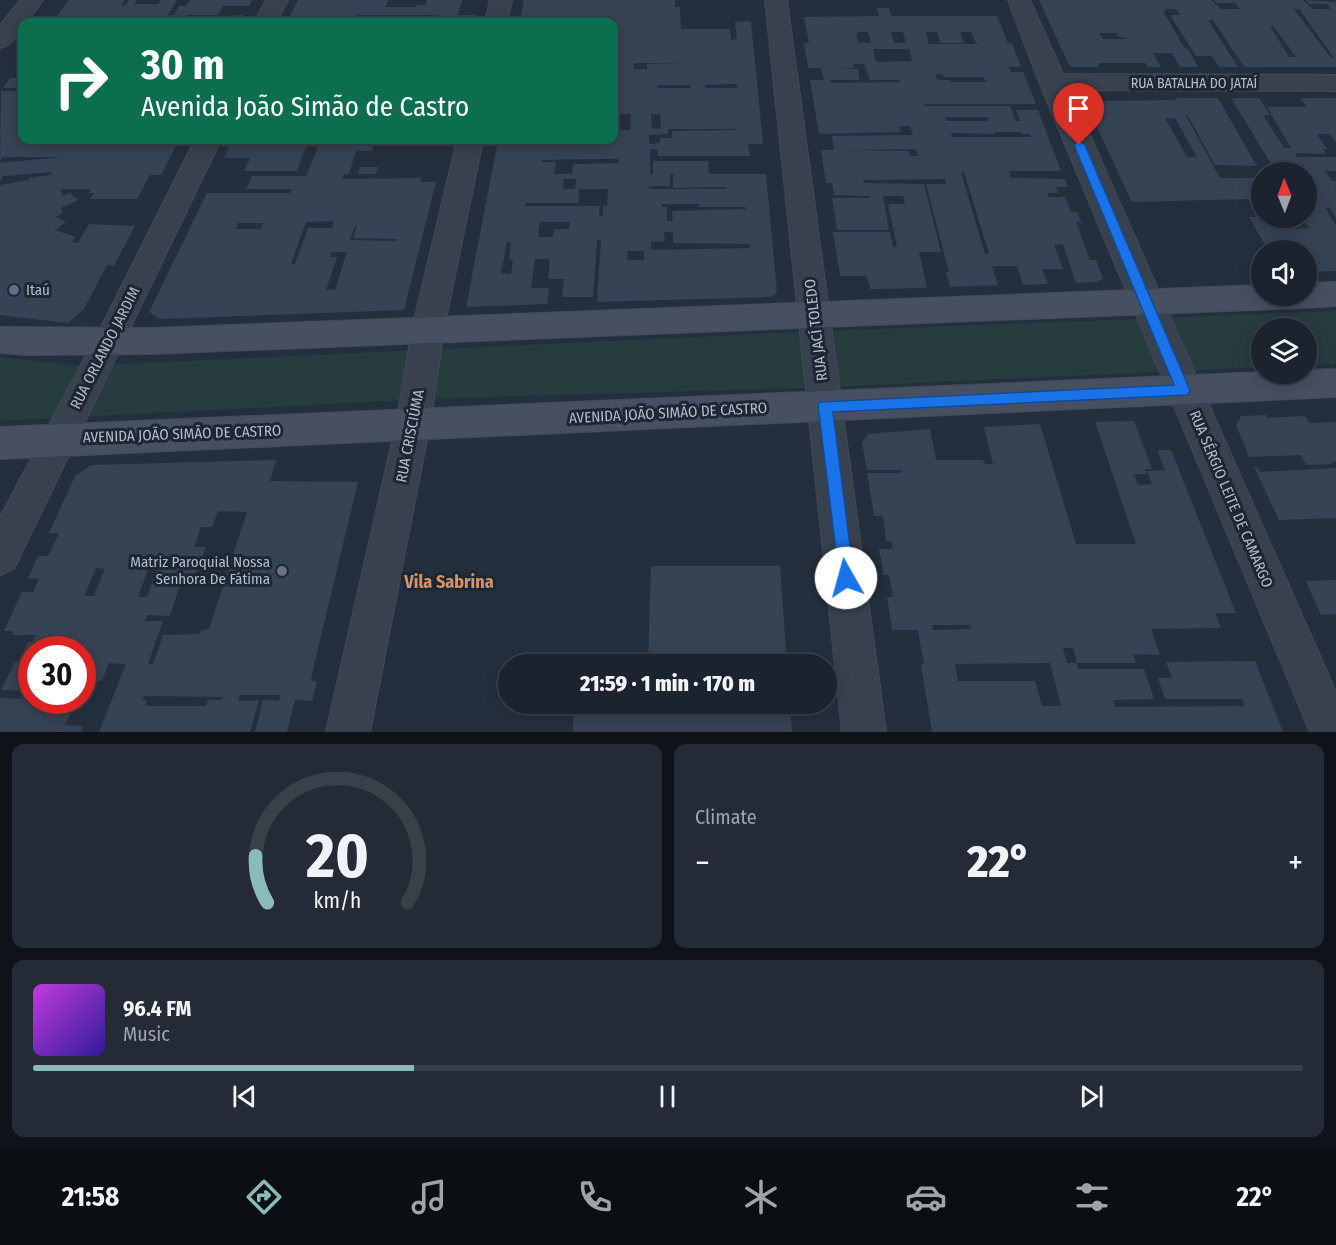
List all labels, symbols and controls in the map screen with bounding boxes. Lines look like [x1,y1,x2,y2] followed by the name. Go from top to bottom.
[141,40,225,90] text: 30 m
[42,42,120,120] icon: right
[1131,74,1258,92] street label: RUA BATALHA DO JATAÍ
[1053,83,1104,145] pin
[141,91,469,123] text: Avenida João Simão de Castro
[1062,92,1095,125] icon: arrive
[1251,162,1317,228] north arrow
[1251,162,1317,384] map controls
[1251,240,1317,306] button: sound
[801,278,831,382] street label: RUA JACÍ TOLEDO
[26,281,50,299] place label: Itaú
[7,283,21,297] marker: Itaú
[66,284,144,412] street label: RUA ORLANDO JARDIM
[1251,318,1317,384] button: layers
[392,388,428,484] street label: RUA CRISCIÚMA
[568,399,768,427] street label: AVENIDA JOÃO SIMÃO DE CASTRO
[1185,408,1277,590] street label: RUA SÉRGIO LEITE DE CAMARGO
[83,422,281,446] street label: AVENIDA JOÃO SIMÃO DE CASTRO
[814,546,878,610] position arrow
[130,553,270,588] place label: Matriz Paroquial Nossa Senhora De Fátima
[275,564,289,578] marker: Matriz Paroquial Nossa Senhora De Fátima
[403,571,494,593] district label: Vila Sabrina
[18,636,96,714] speed limit sign: 30
[580,670,755,697] text: 21:59 · 1 min · 170 m
[695,805,757,829] text: Climate
[305,819,368,894] text: 20
[967,835,1031,889] text: 22°
[695,843,710,883] text: −
[1288,843,1303,883] text: +
[313,888,361,914] text: km/h
[123,995,191,1022] text: 96.4 FM
[123,1022,170,1046] text: Music
[228,1080,261,1113] icon: previous
[651,1080,684,1113] icon: pause
[1075,1080,1108,1113] icon: next
[243,1176,285,1218] icon: directions
[408,1176,450,1218] icon: music
[574,1176,616,1218] icon: phone
[740,1176,782,1218] icon: climate
[905,1176,947,1218] icon: car
[1071,1176,1113,1218] icon: filters
[62,1181,119,1213] text: 21:58
[1236,1181,1274,1213] text: 22°

